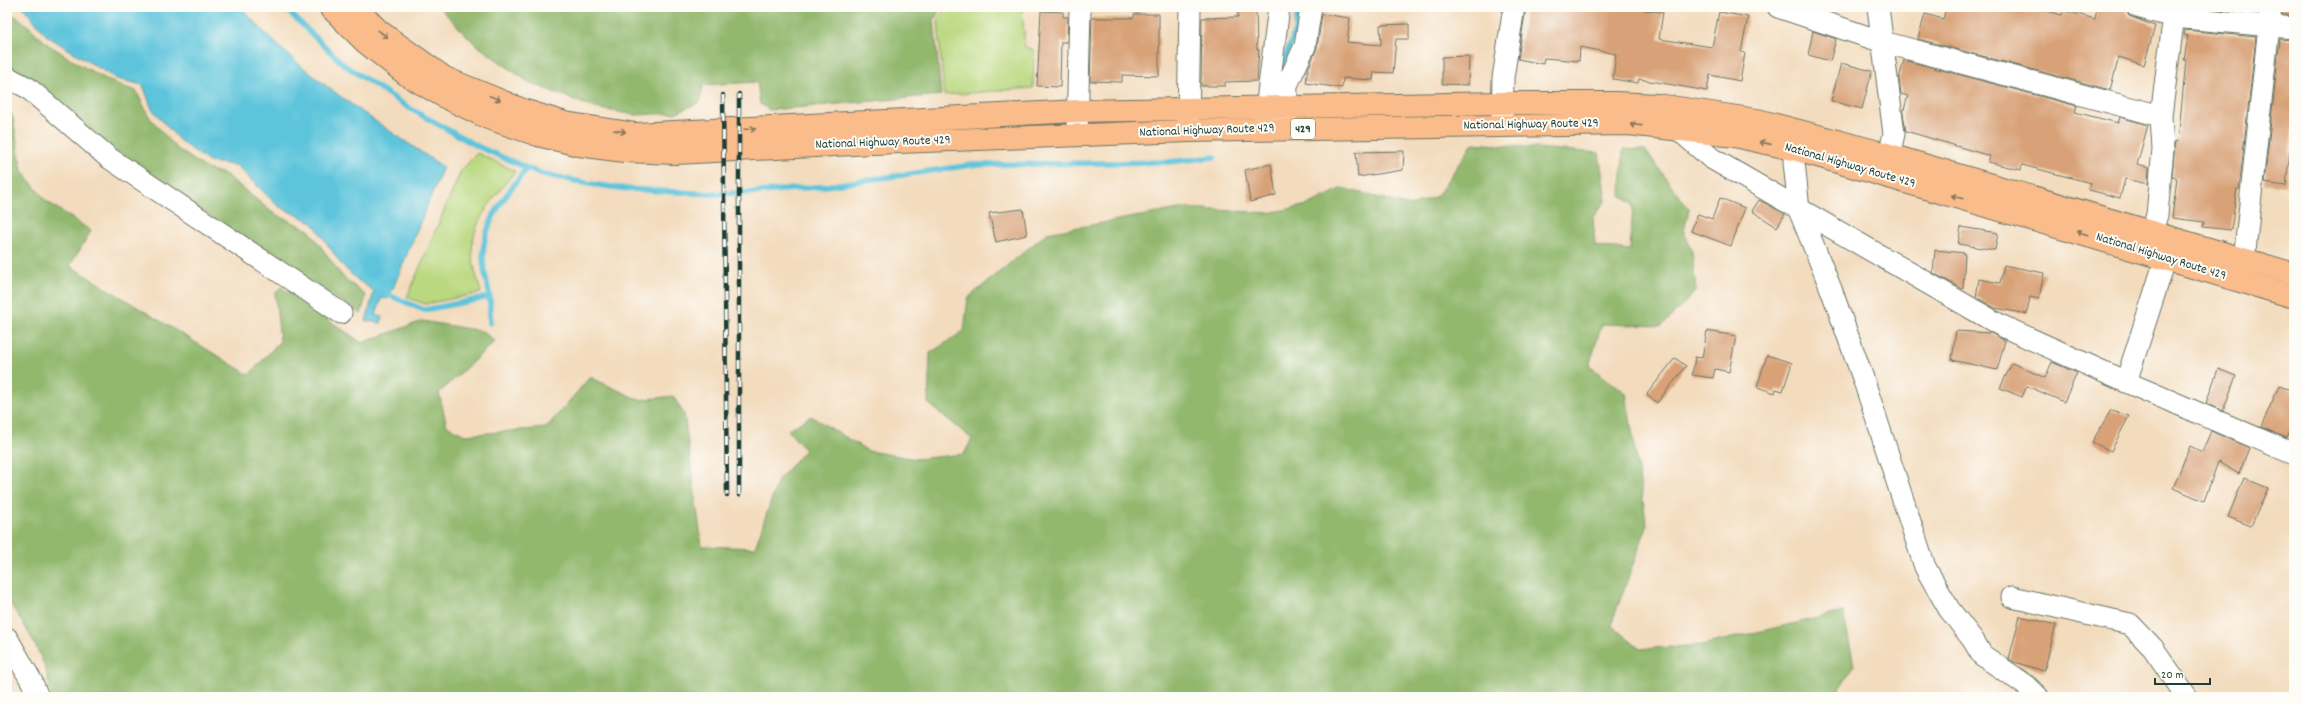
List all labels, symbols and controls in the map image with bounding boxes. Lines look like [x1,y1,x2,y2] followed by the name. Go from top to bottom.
[378,29,389,38] one-way arrow
[488,95,500,103] one-way arrow
[1463,114,1599,136] street label: National Highway Route 429
[1139,119,1275,143] street label: National Highway Route 429
[1291,119,1315,139] road number: 429
[1630,121,1643,128] one-way arrow
[743,125,756,132] one-way arrow
[613,127,626,135] one-way arrow
[815,131,951,155] street label: National Highway Route 429
[1759,138,1772,146] one-way arrow
[1782,138,1918,194] street label: National Highway Route 429
[1951,193,1964,200] one-way arrow
[2094,228,2228,286] street label: National Highway Route 429
[2076,229,2089,237] one-way arrow
[2155,660,2210,686] scale bar
[2161,667,2184,684] text: 20 m

